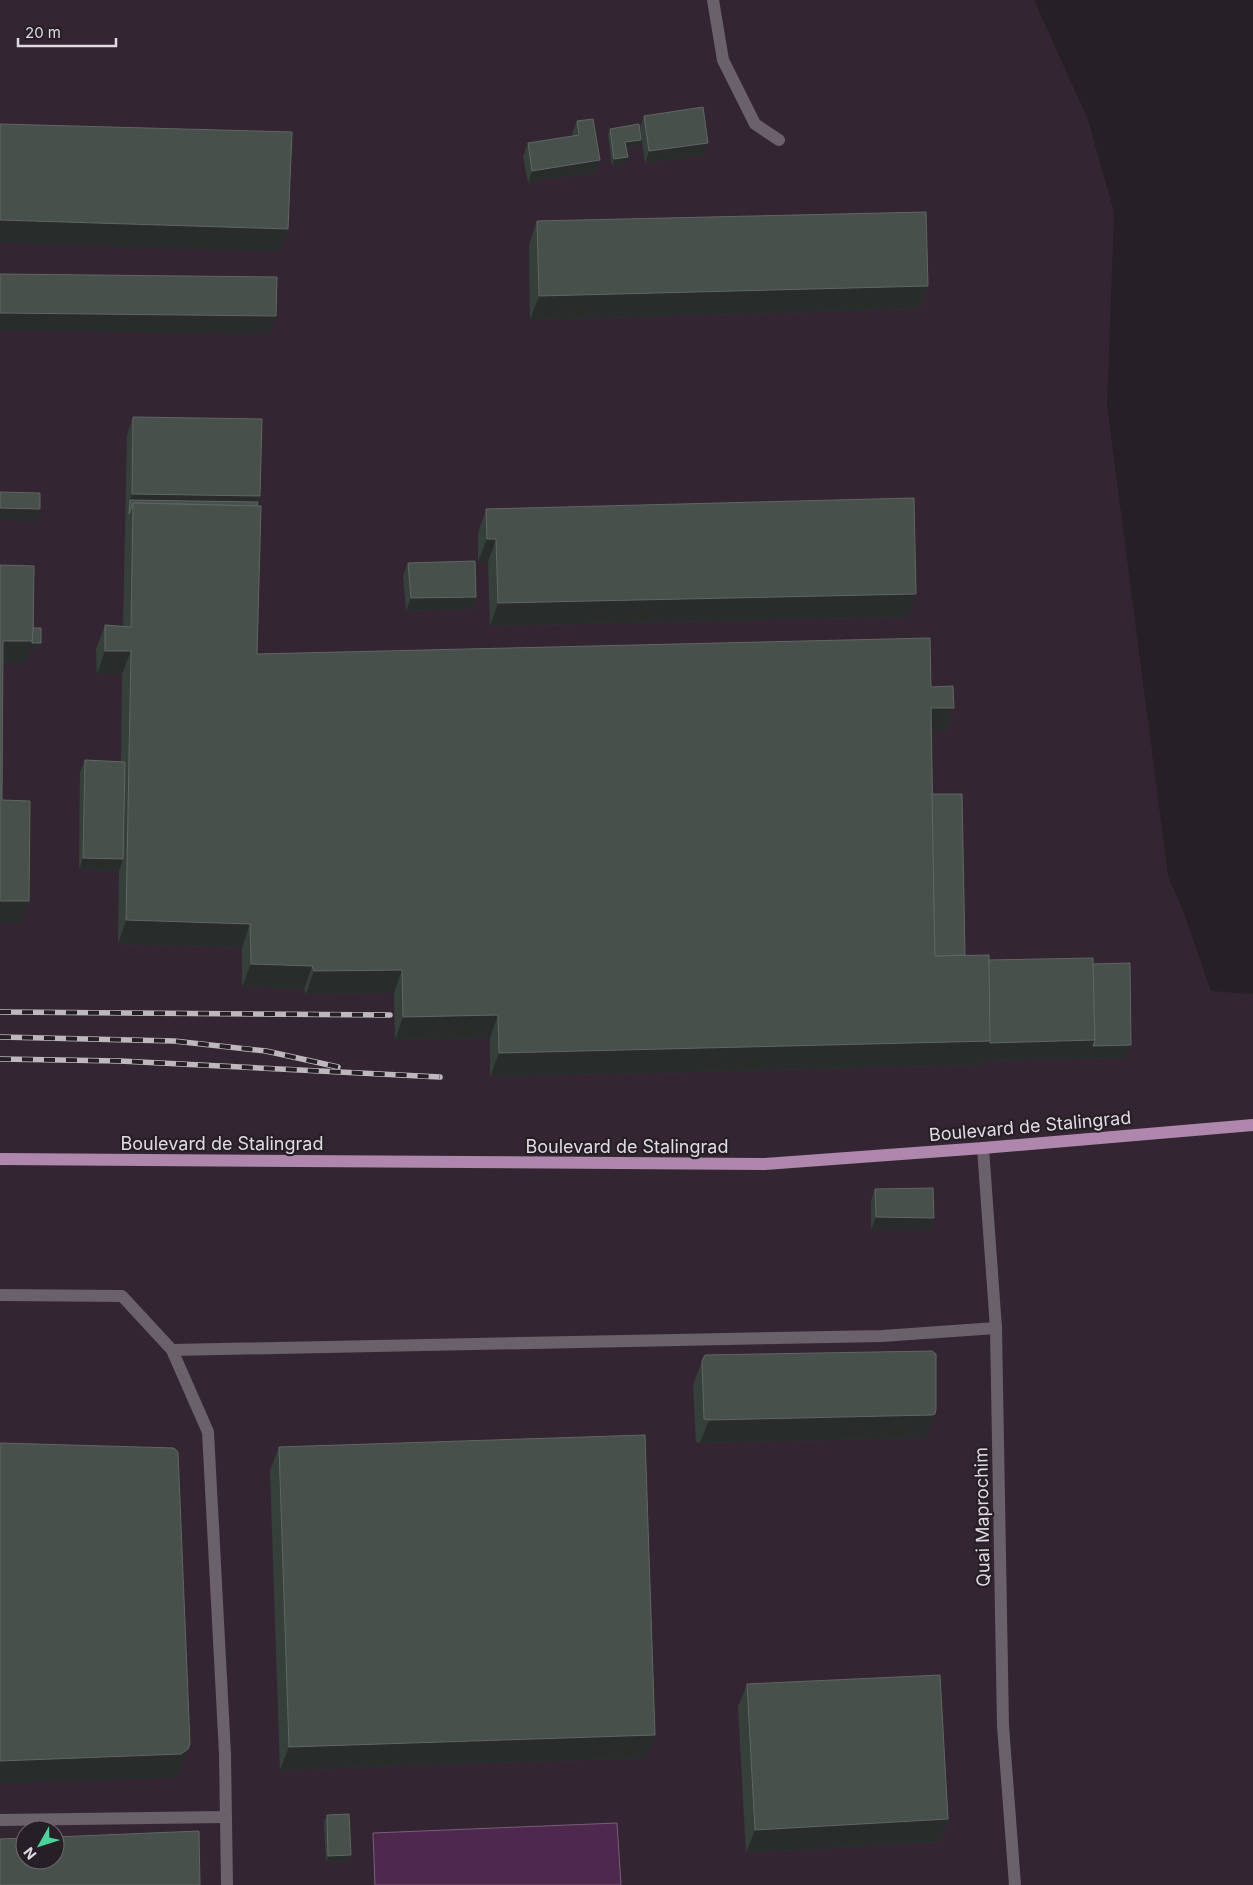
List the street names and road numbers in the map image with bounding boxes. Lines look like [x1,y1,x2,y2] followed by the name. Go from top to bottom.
[928,1107,1132,1145] street label: Boulevard de Stalingrad
[121,1133,323,1154] street label: Boulevard de Stalingrad
[526,1136,728,1157] street label: Boulevard de Stalingrad
[970,1447,994,1587] street label: Quai Maprochim

